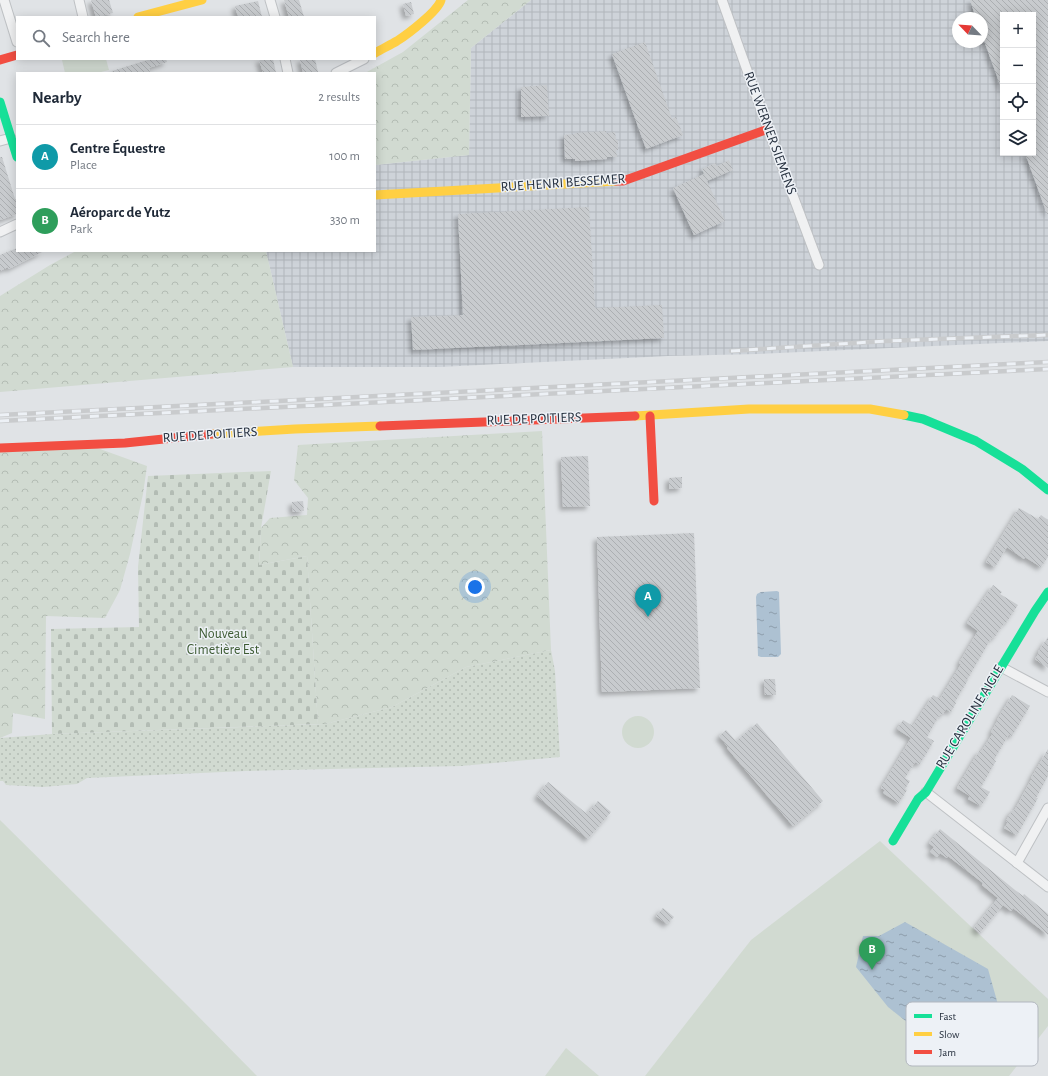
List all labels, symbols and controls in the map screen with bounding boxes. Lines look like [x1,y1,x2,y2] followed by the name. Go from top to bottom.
[952,12,988,48] north arrow
[1000,12,1036,156] map controls
[1000,12,1036,48] button: +
[16,16,376,60] search box
[30,27,52,49] icon: search
[62,30,130,45] text: Search here
[1000,48,1036,84] button: −
[741,70,799,196] street label: RUE WERNER SIEMENS
[1000,84,1036,120] button: locate
[32,89,82,106] text: Nearby
[318,91,360,104] text: 2 results
[1000,120,1036,156] button: layers
[70,141,165,156] text: Centre Équestre
[41,150,49,163] text: A
[329,150,360,163] text: 100 m
[70,159,97,172] text: Place
[500,172,626,194] street label: RUE HENRI BESSEMER
[70,205,170,220] text: Aéroparc de Yutz
[41,214,49,227] text: B
[330,214,360,227] text: 330 m
[70,223,92,236] text: Park
[486,410,582,428] street label: RUE DE POITIERS
[162,425,258,445] street label: RUE DE POITIERS
[465,577,485,597] your location
[635,584,661,617] pin: A
[187,627,260,657] park label: Nouveau Cimetière Est
[934,663,1007,771] street label: RUE CAROLINE AIGLE
[859,937,885,970] pin: B
[906,1002,1038,1066] legend
[939,1011,957,1022] text: Fast
[939,1029,960,1040] text: Slow
[939,1047,956,1058] text: Jam

